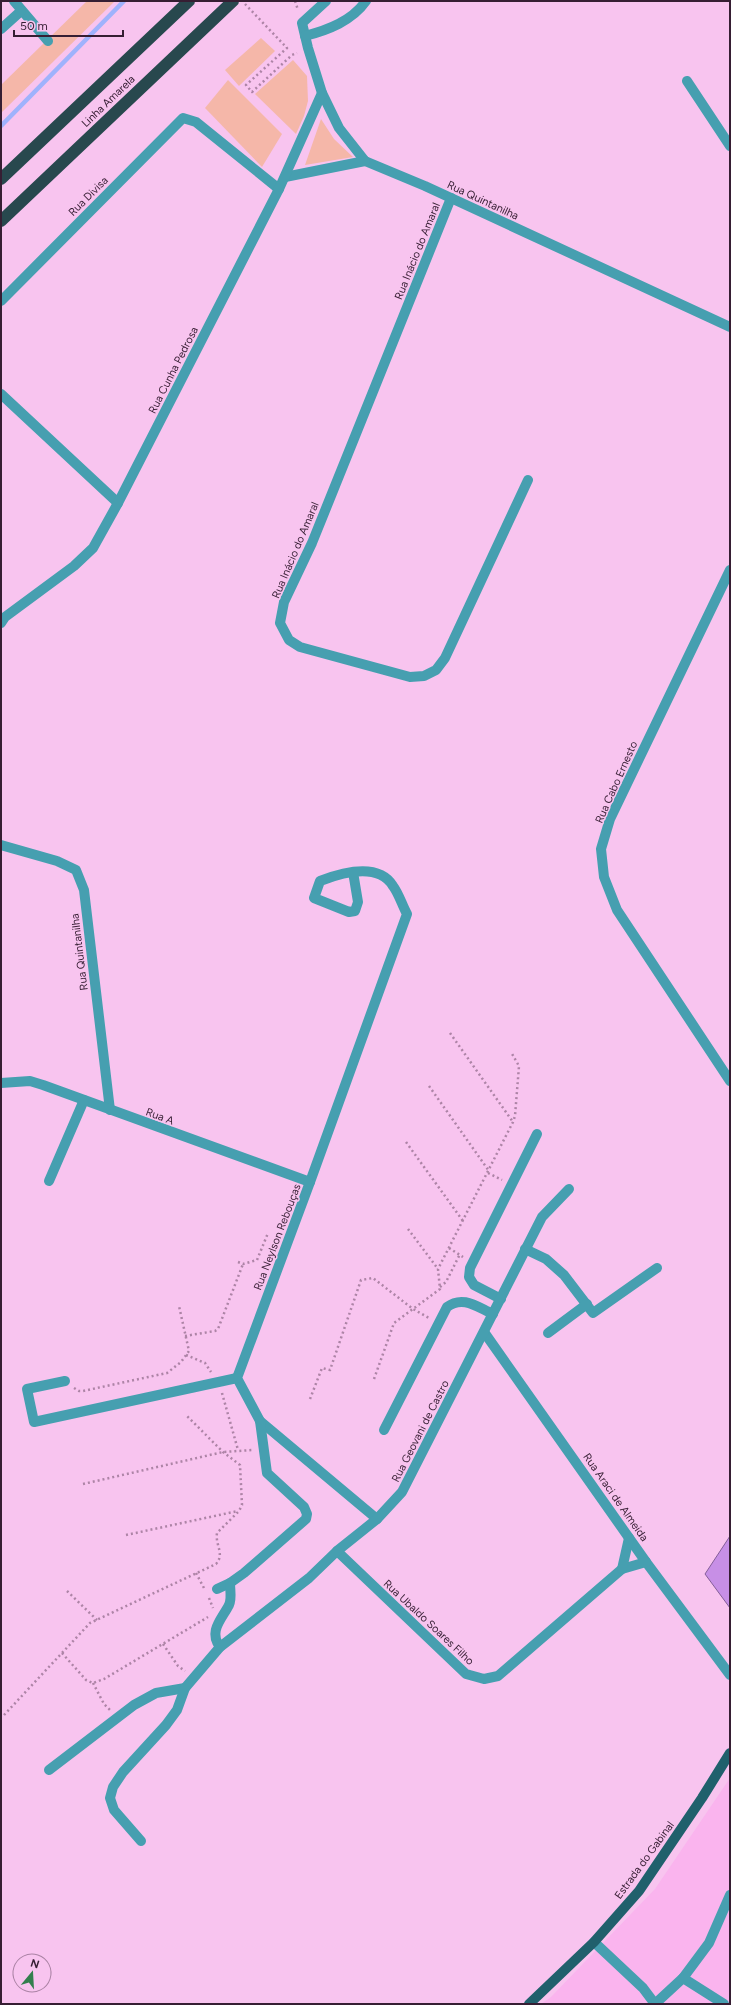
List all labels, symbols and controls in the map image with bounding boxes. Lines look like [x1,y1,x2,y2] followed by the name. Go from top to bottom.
[14,12,123,38] scale bar
[20,19,48,33] text: 50 m
[79,73,138,130] street label: Linha Amarela
[66,174,111,219] street label: Rua Divisa
[445,178,521,223] street label: Rua Quintanilha
[392,201,443,302] street label: Rua Inácio do Amaral
[146,325,201,416] street label: Rua Cunha Pedrosa
[269,500,322,600] street label: Rua Inácio do Amaral
[593,739,640,825] street label: Rua Cabo Ernesto
[68,913,91,991] street label: Rua Quintanilha
[144,1105,176,1128] street label: Rua A
[251,1182,304,1292] street label: Rua Neylson Rebouças
[389,1378,452,1484] street label: Rua Geovani de Castro
[580,1451,651,1544] street label: Rua Araci de Almeida
[381,1577,477,1668] street label: Rua Ubaldo Soares Filho
[612,1819,677,1902] street label: Estrada do Gabinal
[12,1953,52,1993] north arrow
[29,1956,41,1971] text: N

